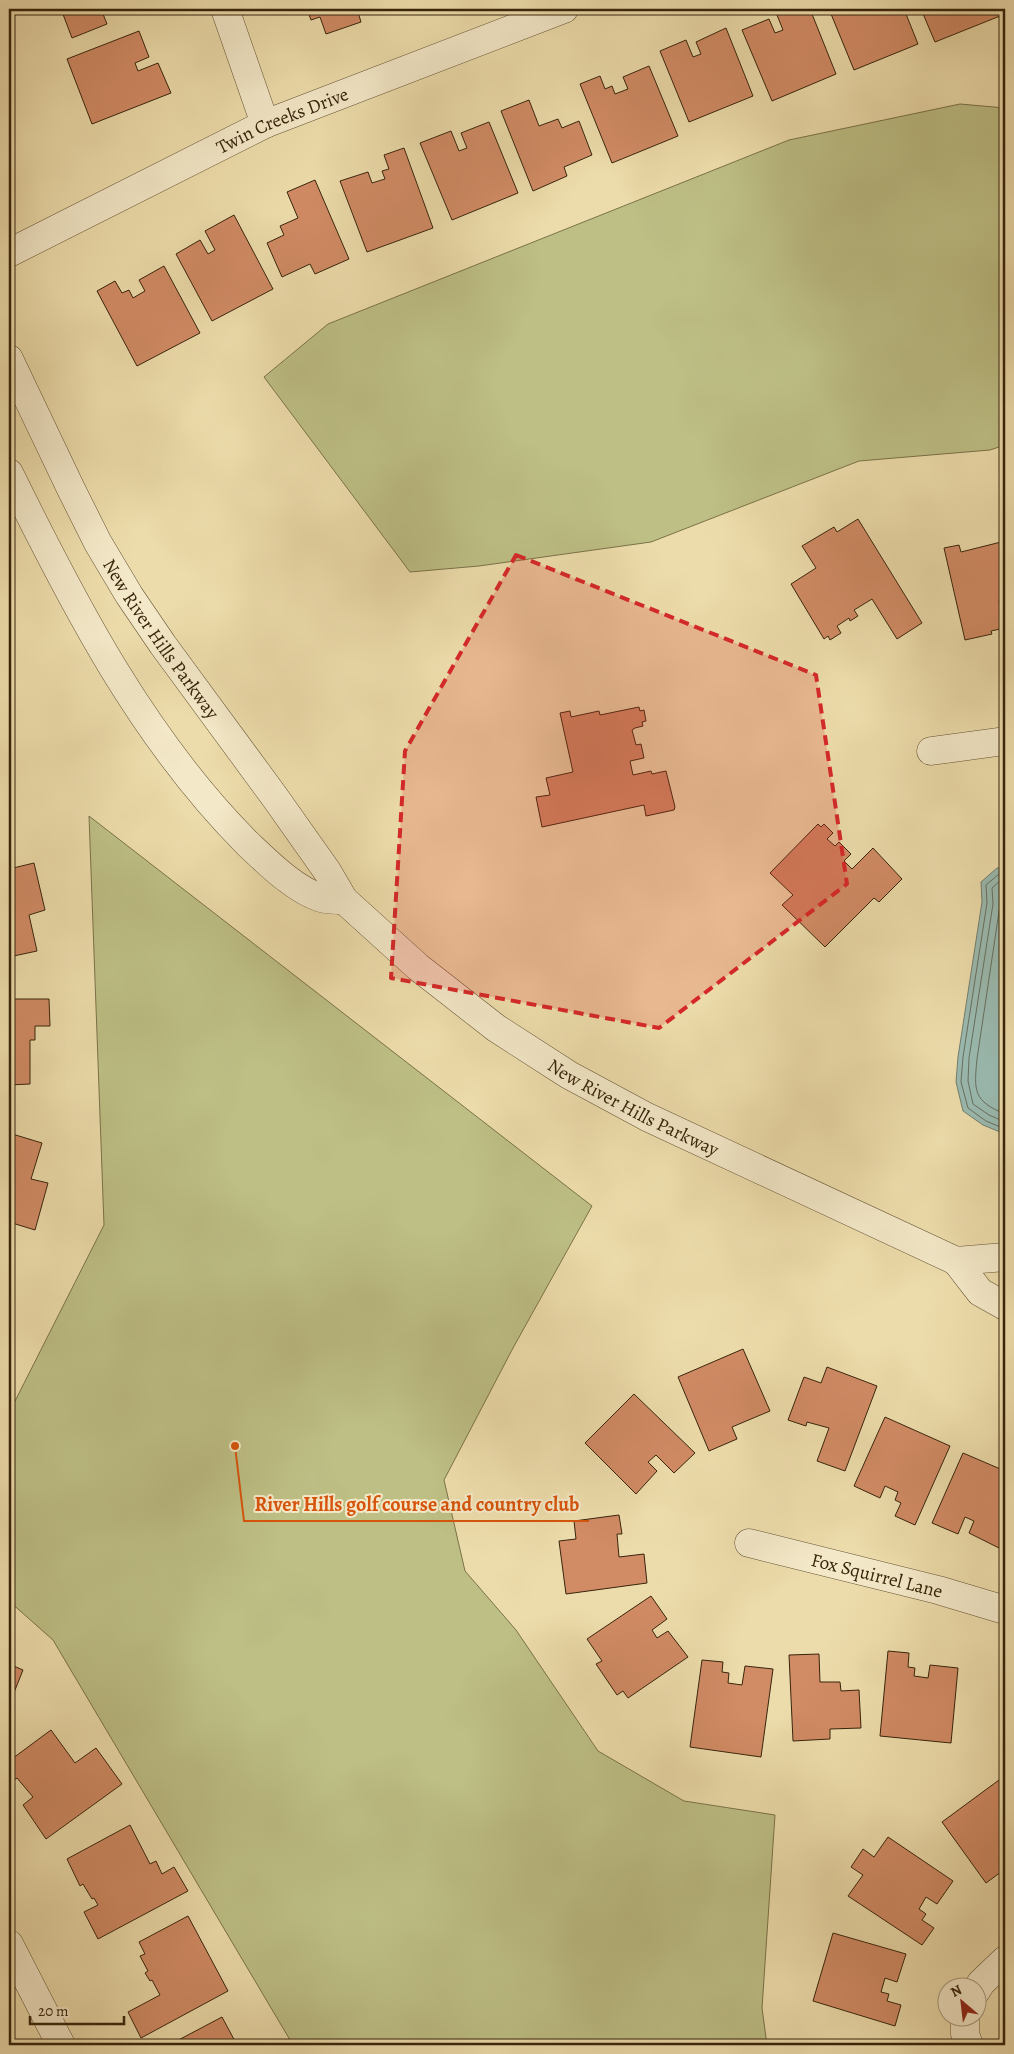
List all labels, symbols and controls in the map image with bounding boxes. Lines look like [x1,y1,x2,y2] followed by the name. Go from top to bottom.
[212,81,352,161] street label: Twin Creeks Drive
[96,554,225,725] street label: New River Hills Parkway
[542,1053,723,1163] street label: New River Hills Parkway
[244,1486,589,1521] callout: River Hills golf course and country club
[255,1491,579,1518] text: River Hills golf course and country club
[808,1547,946,1605] street label: Fox Squirrel Lane
[936,1976,986,2026] north arrow
[947,1980,965,2002] text: N
[30,1994,124,2026] scale bar
[38,2001,69,2021] text: 20 m

